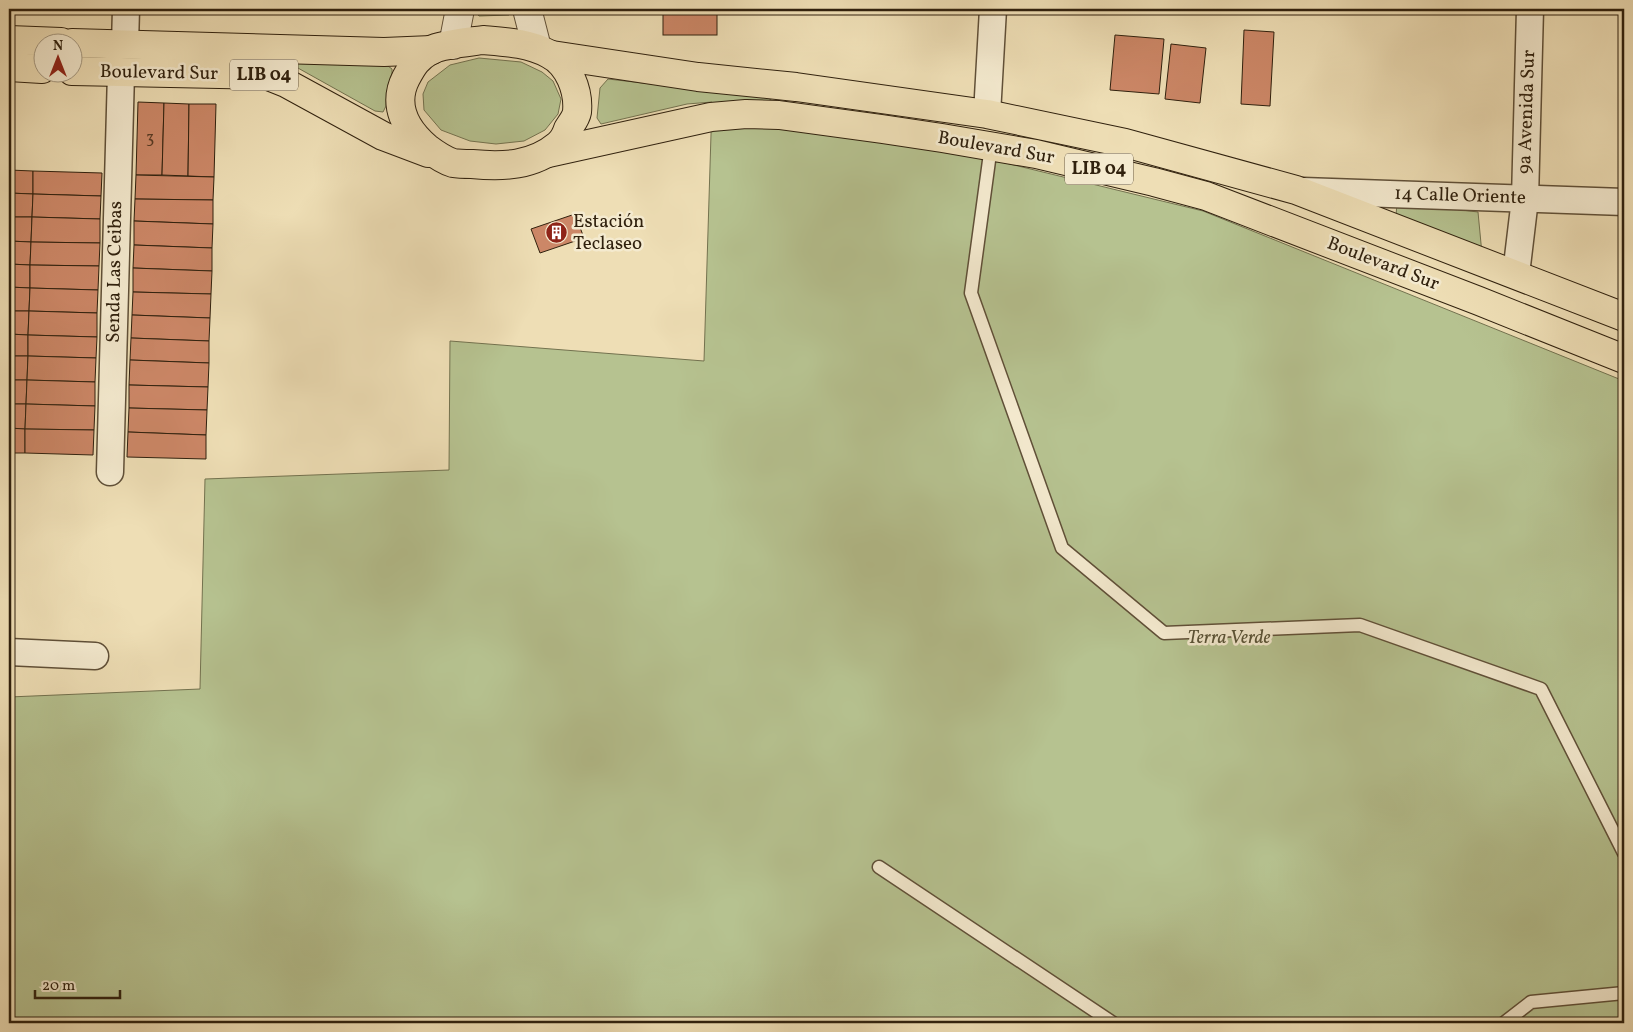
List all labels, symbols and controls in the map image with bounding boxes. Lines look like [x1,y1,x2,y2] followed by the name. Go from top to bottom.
[32,32,82,82] north arrow
[53,37,63,56] text: N
[1512,49,1542,175] street label: 9a Avenida Sur
[100,59,218,87] street label: Boulevard Sur
[230,60,298,90] road number: LIB 04
[935,125,1057,171] street label: Boulevard Sur
[146,128,154,150] house number: 3
[1065,153,1133,184] road number: LIB 04
[1394,181,1526,211] street label: 14 Calle Oriente
[101,201,129,343] street label: Senda Las Ceibas
[573,209,644,257] place label: Estación Teclaseo
[545,221,569,245] building icon: Estación Teclaseo
[1323,231,1443,297] street label: Boulevard Sur
[1187,625,1271,651] park label: Terra Verde
[35,967,120,999] scale bar
[42,976,75,997] text: 20 m

